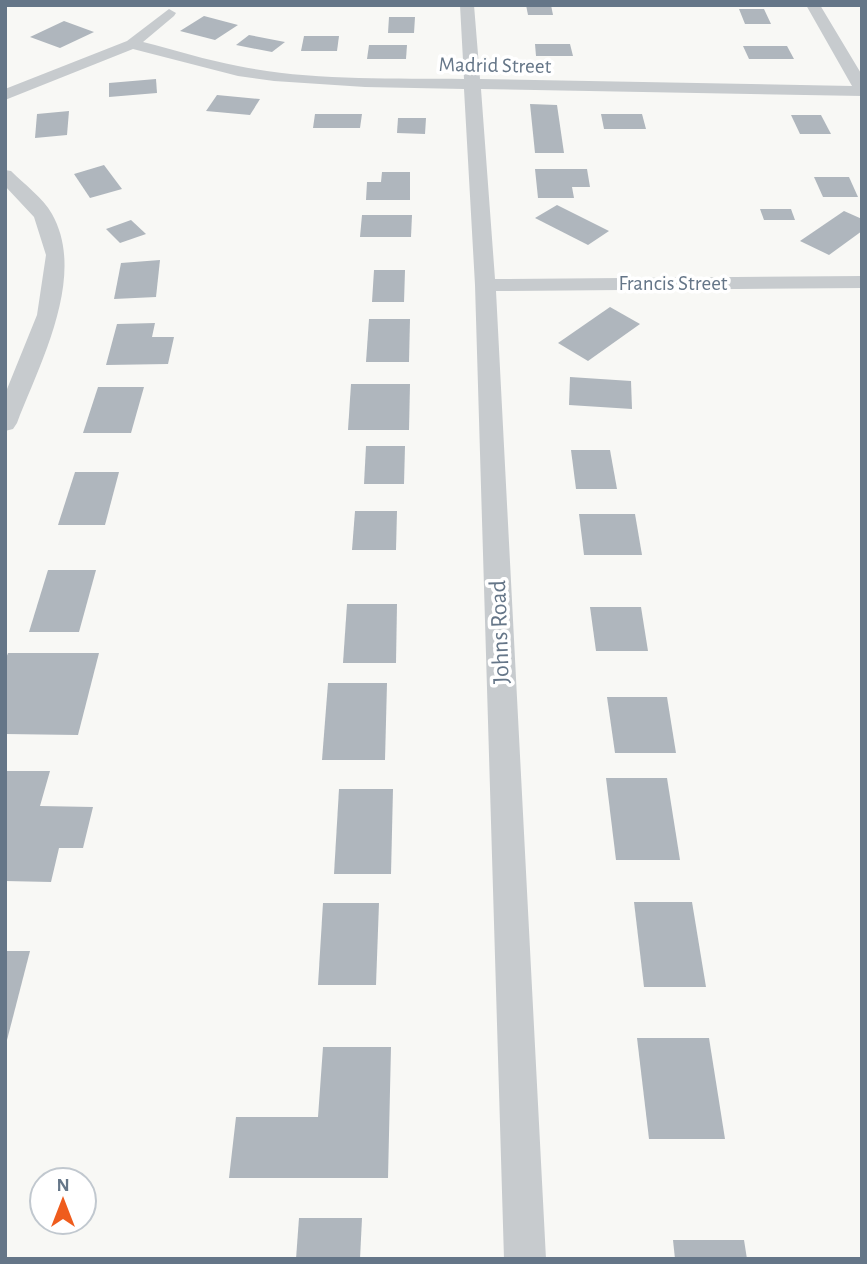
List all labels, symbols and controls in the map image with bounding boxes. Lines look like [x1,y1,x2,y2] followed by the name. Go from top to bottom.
[439,54,552,77] street label: Madrid Street
[618,273,728,294] street label: Francis Street
[486,580,514,684] street label: Johns Road
[28,1166,98,1236] north arrow
[56,1176,70,1195] text: N

